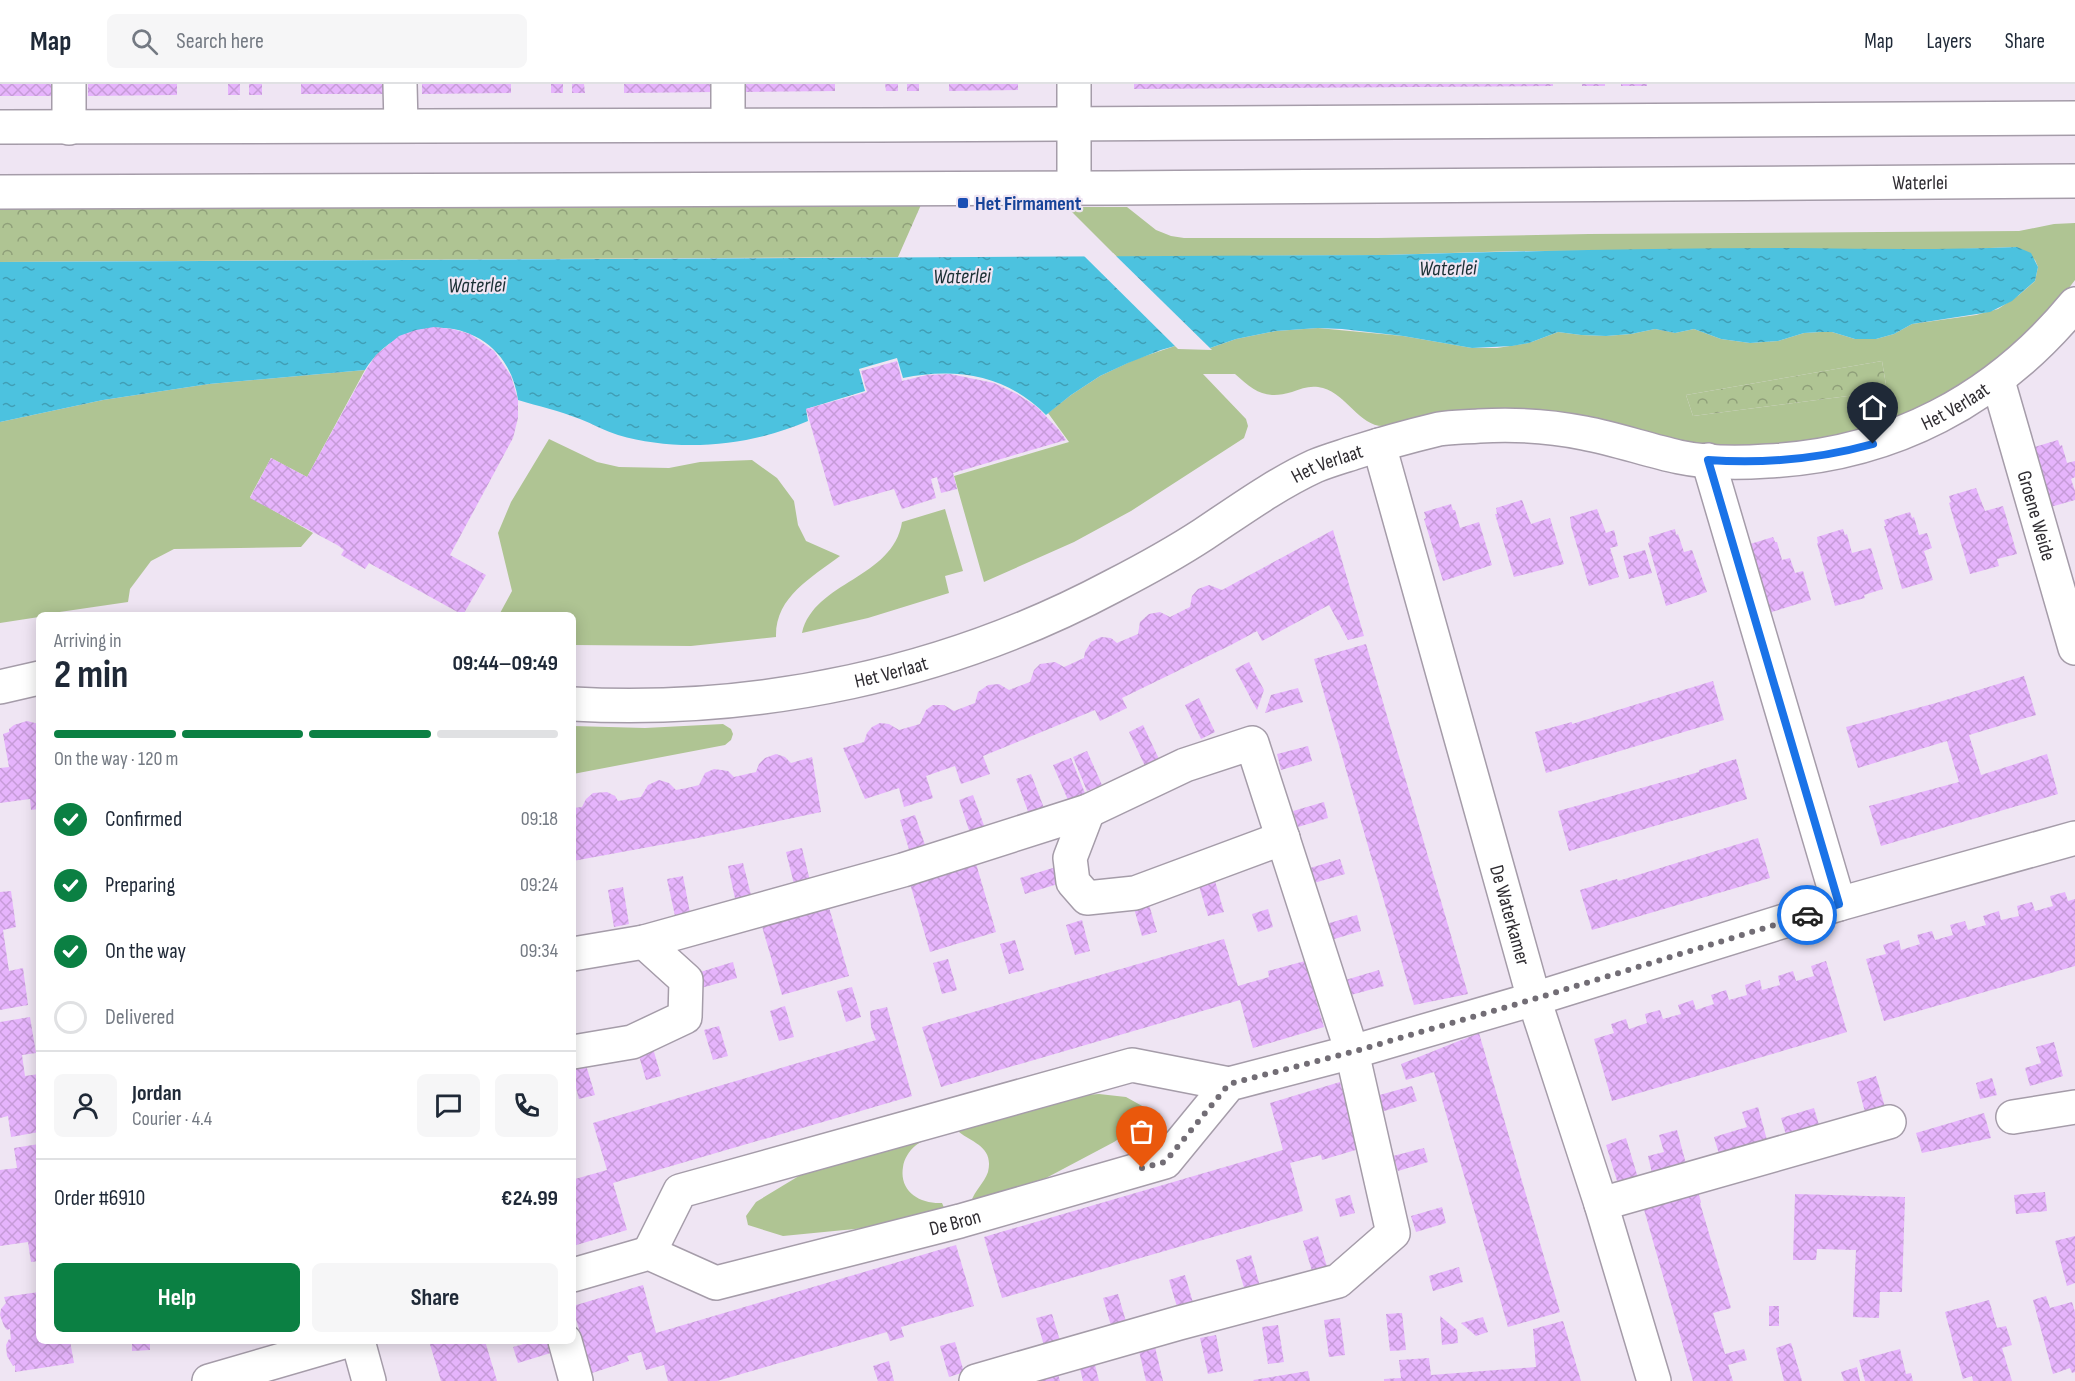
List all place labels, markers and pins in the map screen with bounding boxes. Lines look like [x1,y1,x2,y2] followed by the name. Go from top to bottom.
[975,192,1082,216] place label: Het Firmament
[956,196,970,210] marker: Het Firmament
[1847,382,1898,444] pin
[1116,1106,1167,1168] pin

